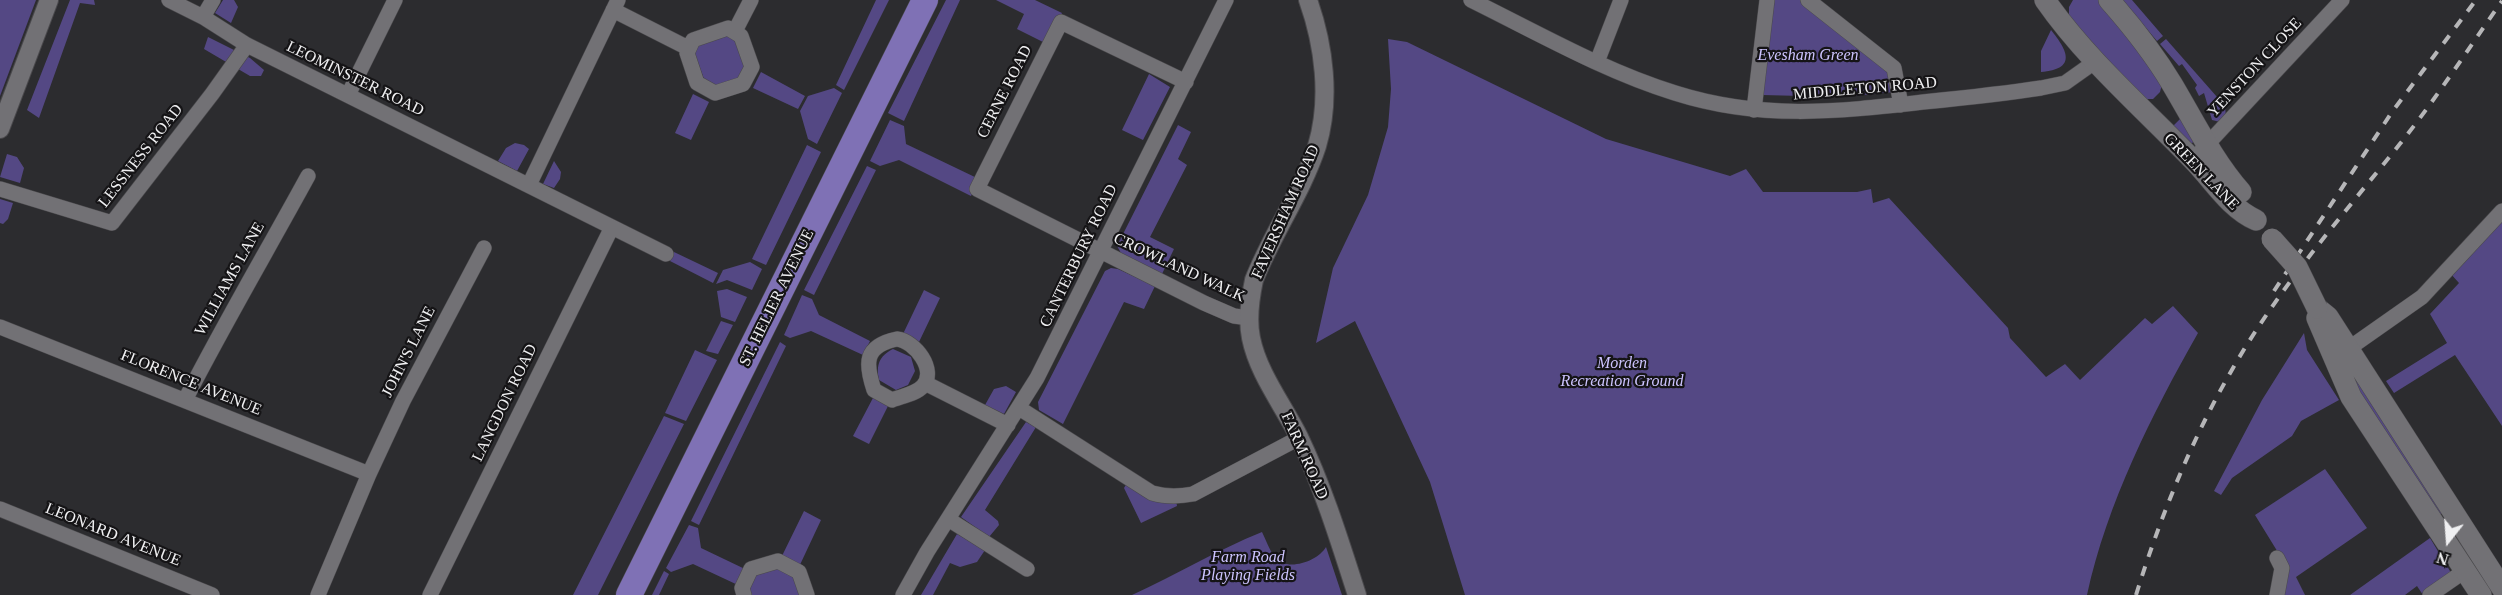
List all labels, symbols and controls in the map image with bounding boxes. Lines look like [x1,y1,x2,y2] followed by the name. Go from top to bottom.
[2204,14,2306,122] street label: YENSTON CLOSE
[283,37,427,121] street label: LEOMINSTER ROAD
[973,42,1037,142] street label: CERNE ROAD
[1757,46,1859,66] park label: Evesham Green
[1792,73,1938,105] street label: MIDDLETON ROAD
[95,101,187,211] street label: LESSNESS ROAD
[2159,129,2243,215] street label: GREEN LANE
[1248,142,1324,282] street label: FAVERSHAM ROAD
[1036,181,1122,331] street label: CANTERBURY ROAD
[191,219,269,339] street label: WILLIAMS LANE
[735,226,819,370] street label: ST. HELIER AVENUE
[1110,229,1248,307] street label: CROWLAND WALK
[378,303,440,401] street label: JOHN'S LANE
[468,341,542,465] street label: LANGDON ROAD
[118,346,264,420] street label: FLORENCE AVENUE
[1561,354,1683,392] park label: Morden Recreation Ground
[1276,409,1332,503] street label: FARM ROAD
[43,499,183,571] street label: LEONARD AVENUE
[2418,511,2478,571] north arrow
[1201,548,1295,586] park label: Farm Road Playing Fields
[2435,549,2451,569] text: N

